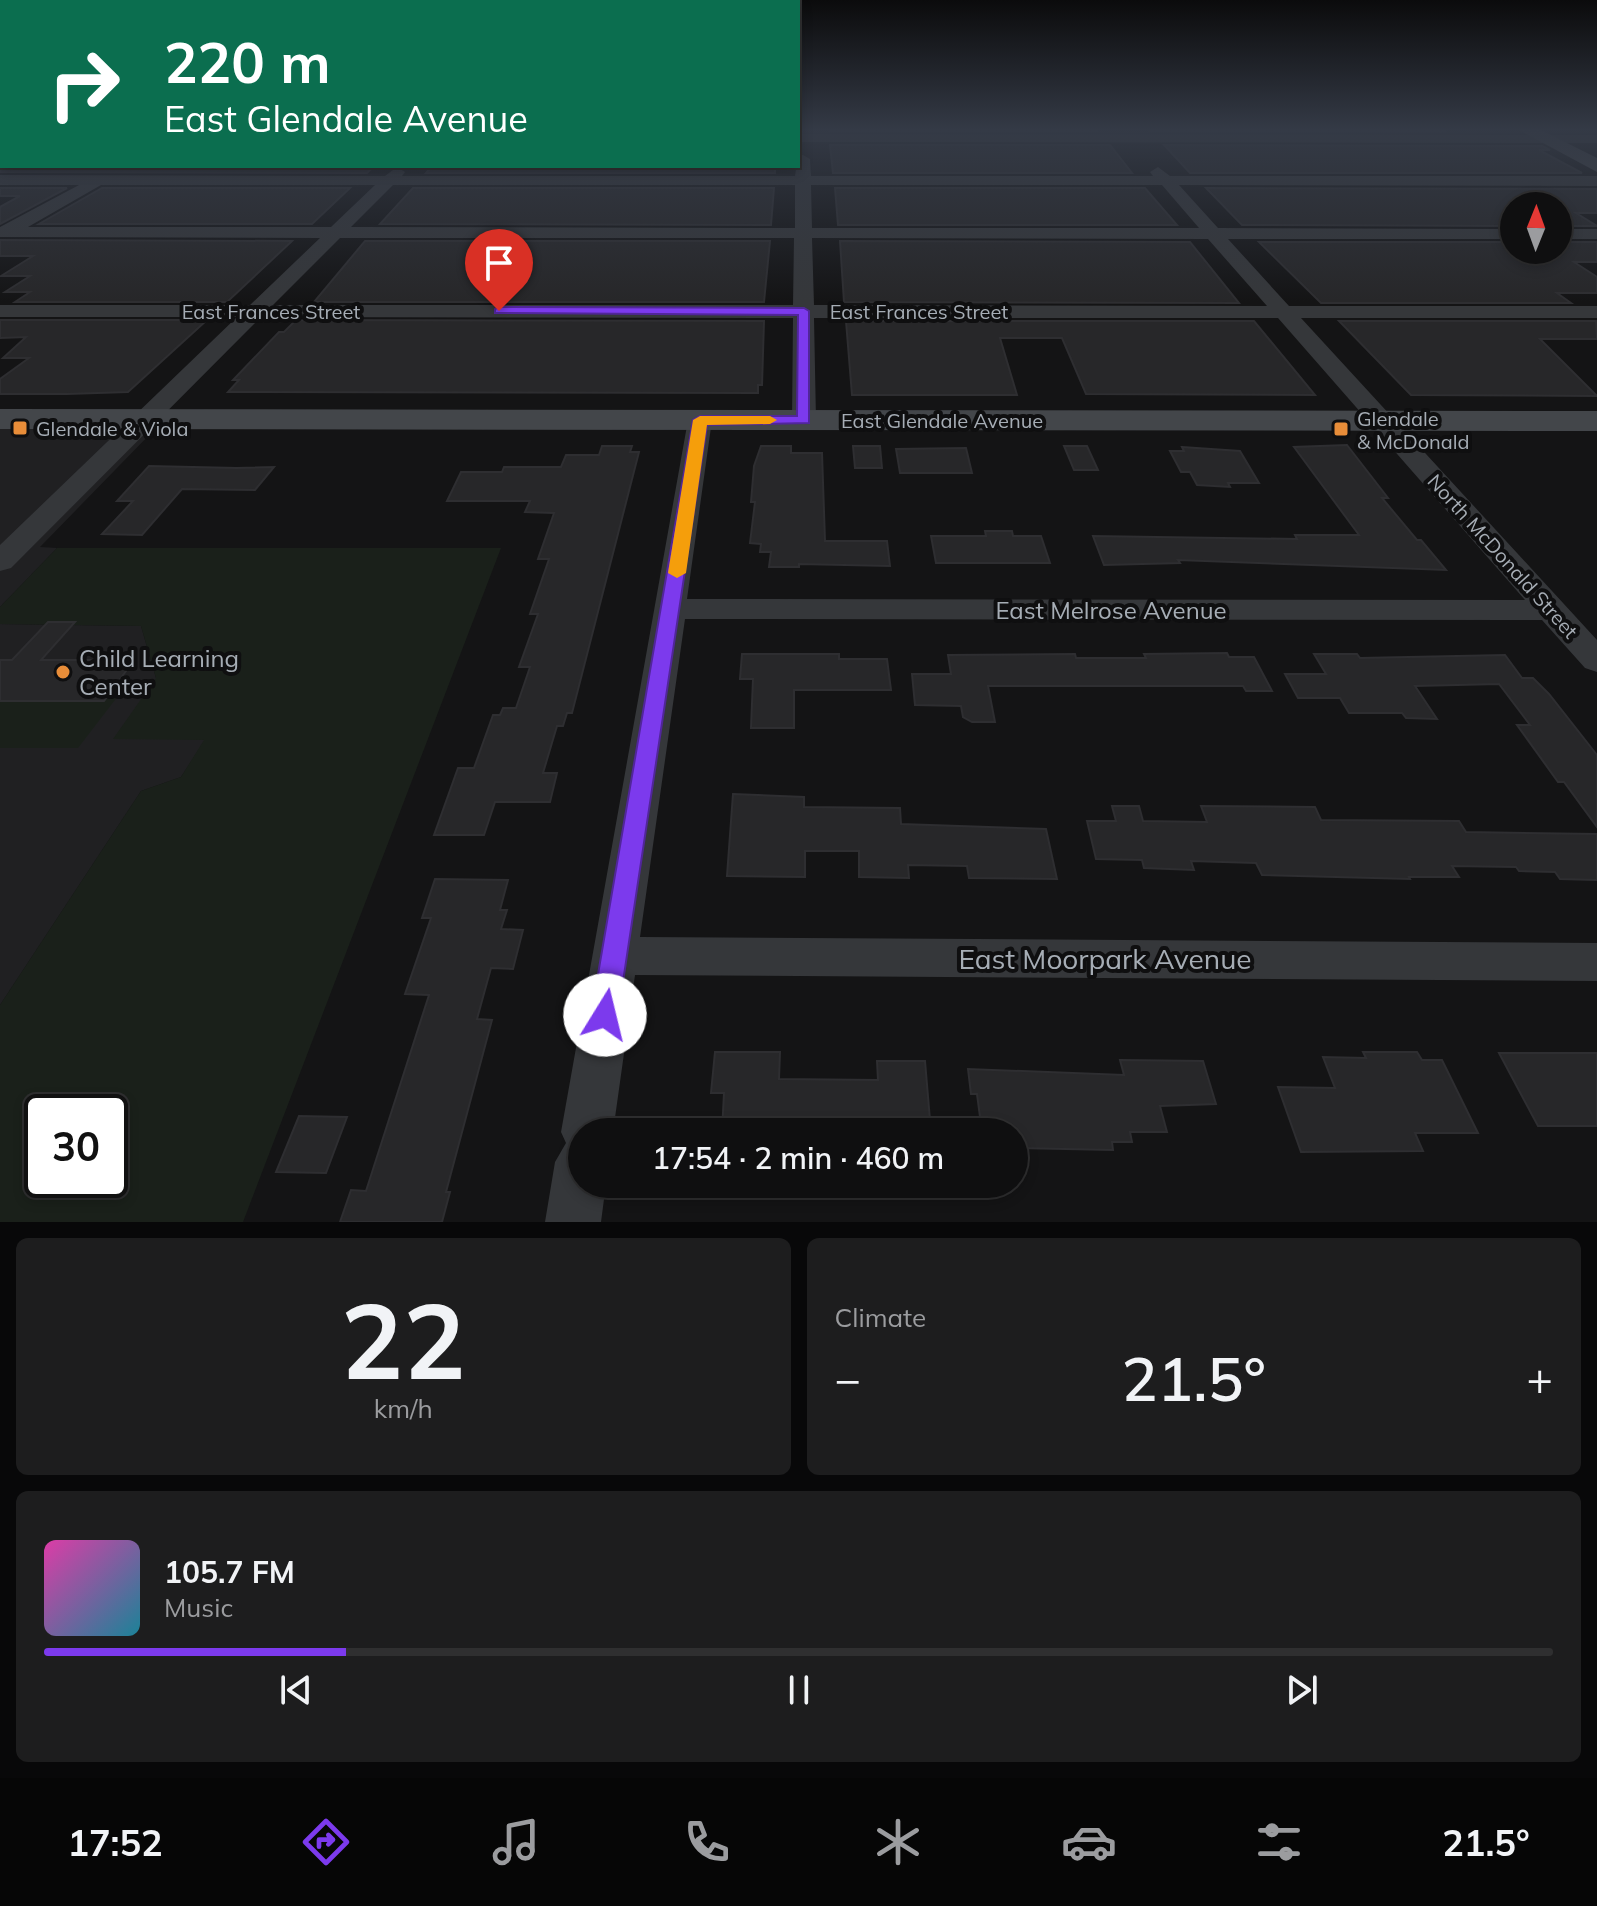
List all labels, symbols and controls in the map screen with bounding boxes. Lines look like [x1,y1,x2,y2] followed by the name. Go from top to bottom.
[164,27,331,97] text: 220 m
[32,32,136,136] icon: right
[164,96,528,141] text: East Glendale Avenue
[1500,192,1572,264] north arrow
[1500,192,1572,264] map controls
[465,229,533,311] pin
[477,241,521,285] icon: arrive
[182,299,360,324] street label: East Frances Street
[830,299,1008,324] street label: East Frances Street
[1357,406,1470,454] place label: Glendale & McDonald
[841,408,1043,433] street label: East Glendale Avenue
[36,416,188,441] place label: Glendale & Viola
[11,419,29,437] marker: Glendale & Viola
[1332,420,1350,438] marker: Glendale & McDonald
[1423,469,1583,643] street label: North McDonald Street
[995,595,1227,625] street label: East Melrose Avenue
[79,643,239,701] place label: Child Learning Center
[54,663,72,681] marker: Child Learning Center
[958,941,1252,976] street label: East Moorpark Avenue
[563,973,647,1057] position arrow
[24,1094,128,1198] speed limit sign: 30
[652,1139,944,1177] text: 17:54 · 2 min · 460 m
[341,1274,466,1405] text: 22
[835,1301,926,1334] text: Climate
[1121,1341,1266,1416] text: 21.5°
[835,1351,861,1406] text: −
[1527,1351,1553,1406] text: +
[374,1392,433,1425] text: km/h
[164,1553,295,1591] text: 105.7 FM
[164,1591,233,1624] text: Music
[274,1668,318,1712] icon: previous
[777,1668,821,1712] icon: pause
[1280,1668,1324,1712] icon: next
[298,1814,354,1870] icon: directions
[488,1814,544,1870] icon: music
[679,1814,735,1870] icon: phone
[870,1814,926,1870] icon: climate
[1061,1814,1117,1870] icon: car
[1251,1814,1307,1870] icon: filters
[67,1820,163,1865] text: 17:52
[1442,1820,1530,1865] text: 21.5°

